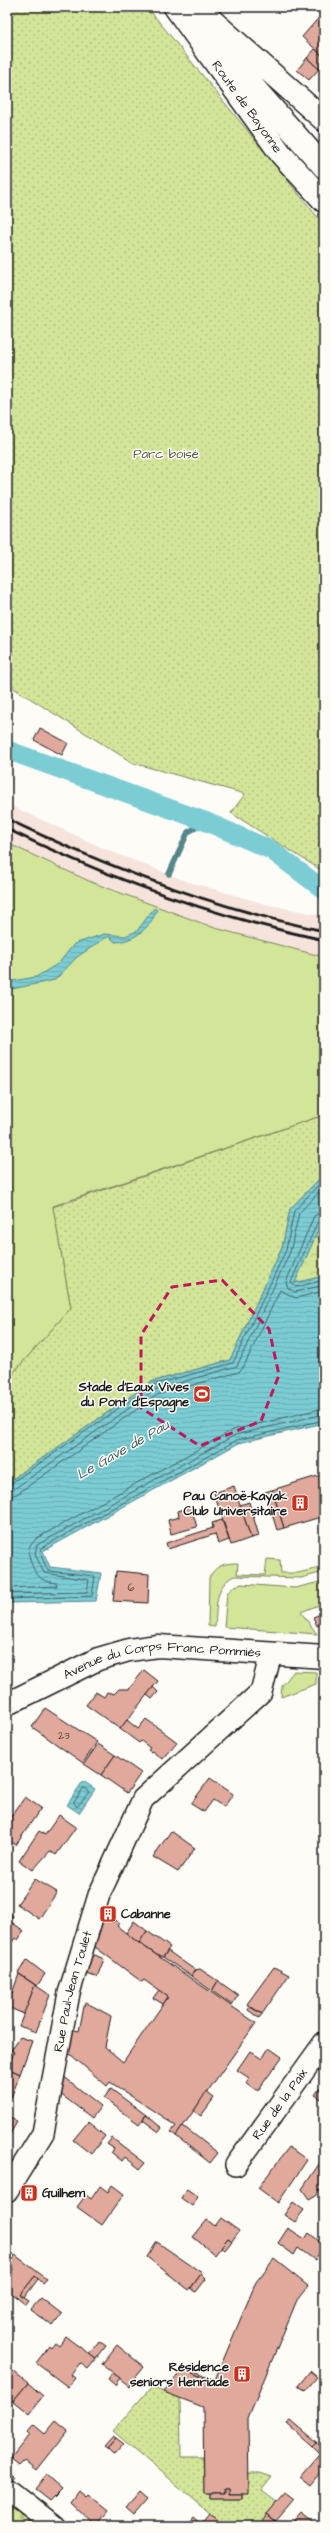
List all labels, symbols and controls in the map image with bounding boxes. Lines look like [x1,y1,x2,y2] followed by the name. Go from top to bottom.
[207,57,286,157] street label: Route de Bayonne
[133,445,199,463] park label: Parc boisé
[77,1378,189,1413] place label: Stade d'Eaux Vives du Pont d'Espagne
[192,1384,212,1404] sports icon: Stade d'Eaux Vives du Pont d'Espagne
[73,1415,174,1485] water label: Le Gave de Pau
[183,1487,288,1520] place label: Pau Canoë-Kayak Club Universitaire
[290,1493,310,1513] building icon: Pau Canoë-Kayak Club Universitaire
[128,1580,135,1595] house number: 6
[60,1637,262,1684] street label: Avenue du Corps Franc Pommiès
[58,1728,70,1743] house number: 23
[98,1904,118,1924] building icon: Cabanne
[121,1905,171,1923] place label: Cabanne
[49,1928,97,2054] street label: Rue Paul-Jean Toulet
[248,2064,312,2144] street label: Rue de la Paix
[19,2183,39,2203] building icon: Guilhem
[42,2184,86,2202] place label: Guilhem
[130,2358,229,2391] place label: Résidence seniors Henriade
[232,2364,252,2384] building icon: Résidence seniors Henriade

